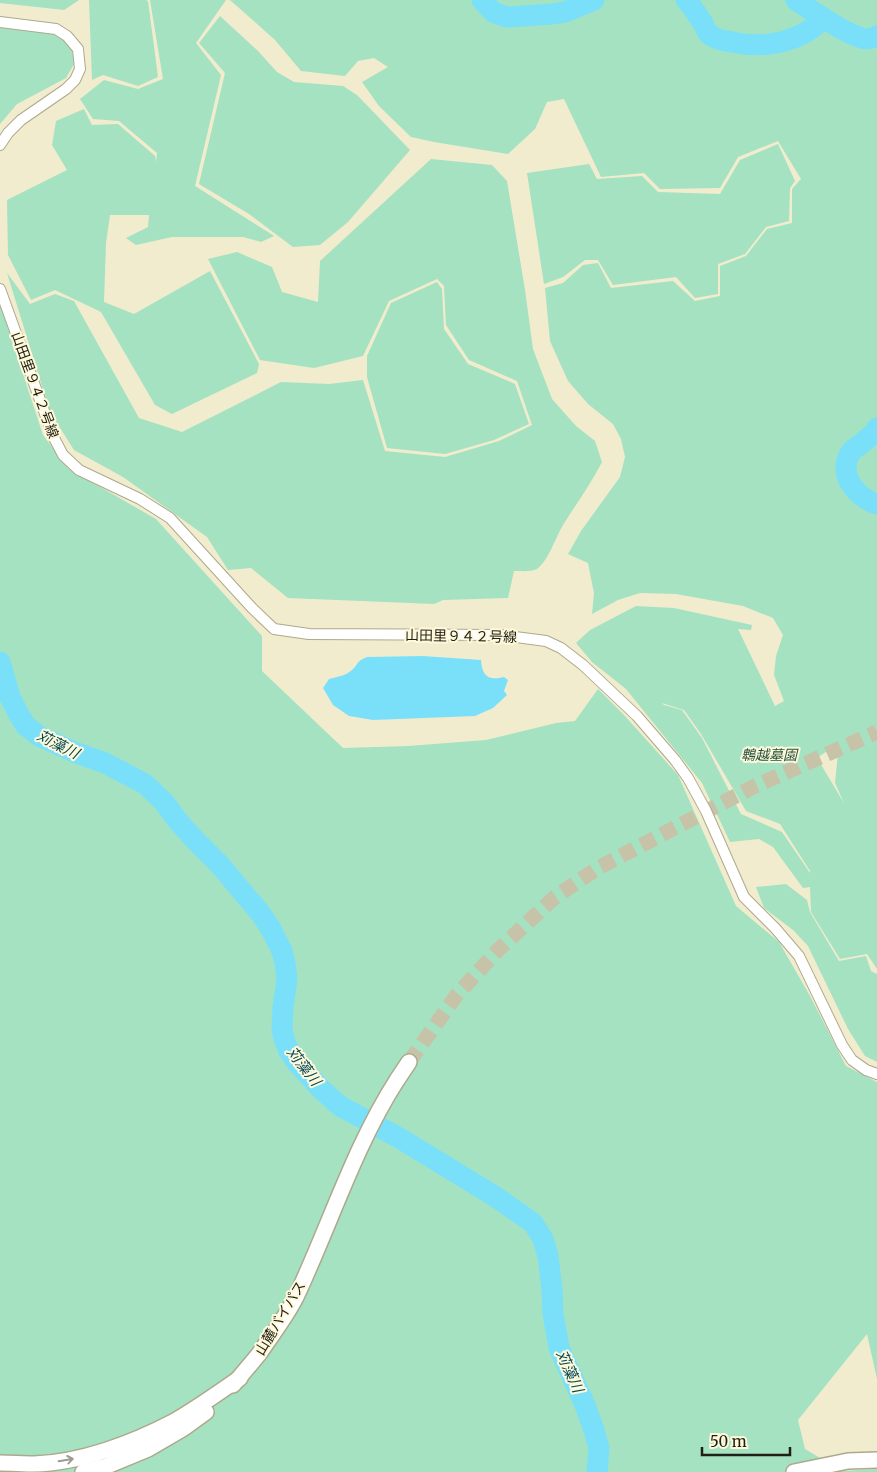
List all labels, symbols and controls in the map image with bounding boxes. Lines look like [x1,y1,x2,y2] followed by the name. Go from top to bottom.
[7,329,63,441] street label: 山田里９４２号線
[405,626,517,646] street label: 山田里９４２号線
[34,725,84,764] water label: 苅藻川
[741,746,799,764] park label: 鵯越墓園
[283,1042,327,1091] water label: 苅藻川
[251,1277,309,1359] street label: 山麓バイパス
[552,1347,589,1397] water label: 苅藻川
[702,1424,790,1456] scale bar
[710,1432,747,1451] text: 50 m
[58,1455,74,1465] one-way arrow

